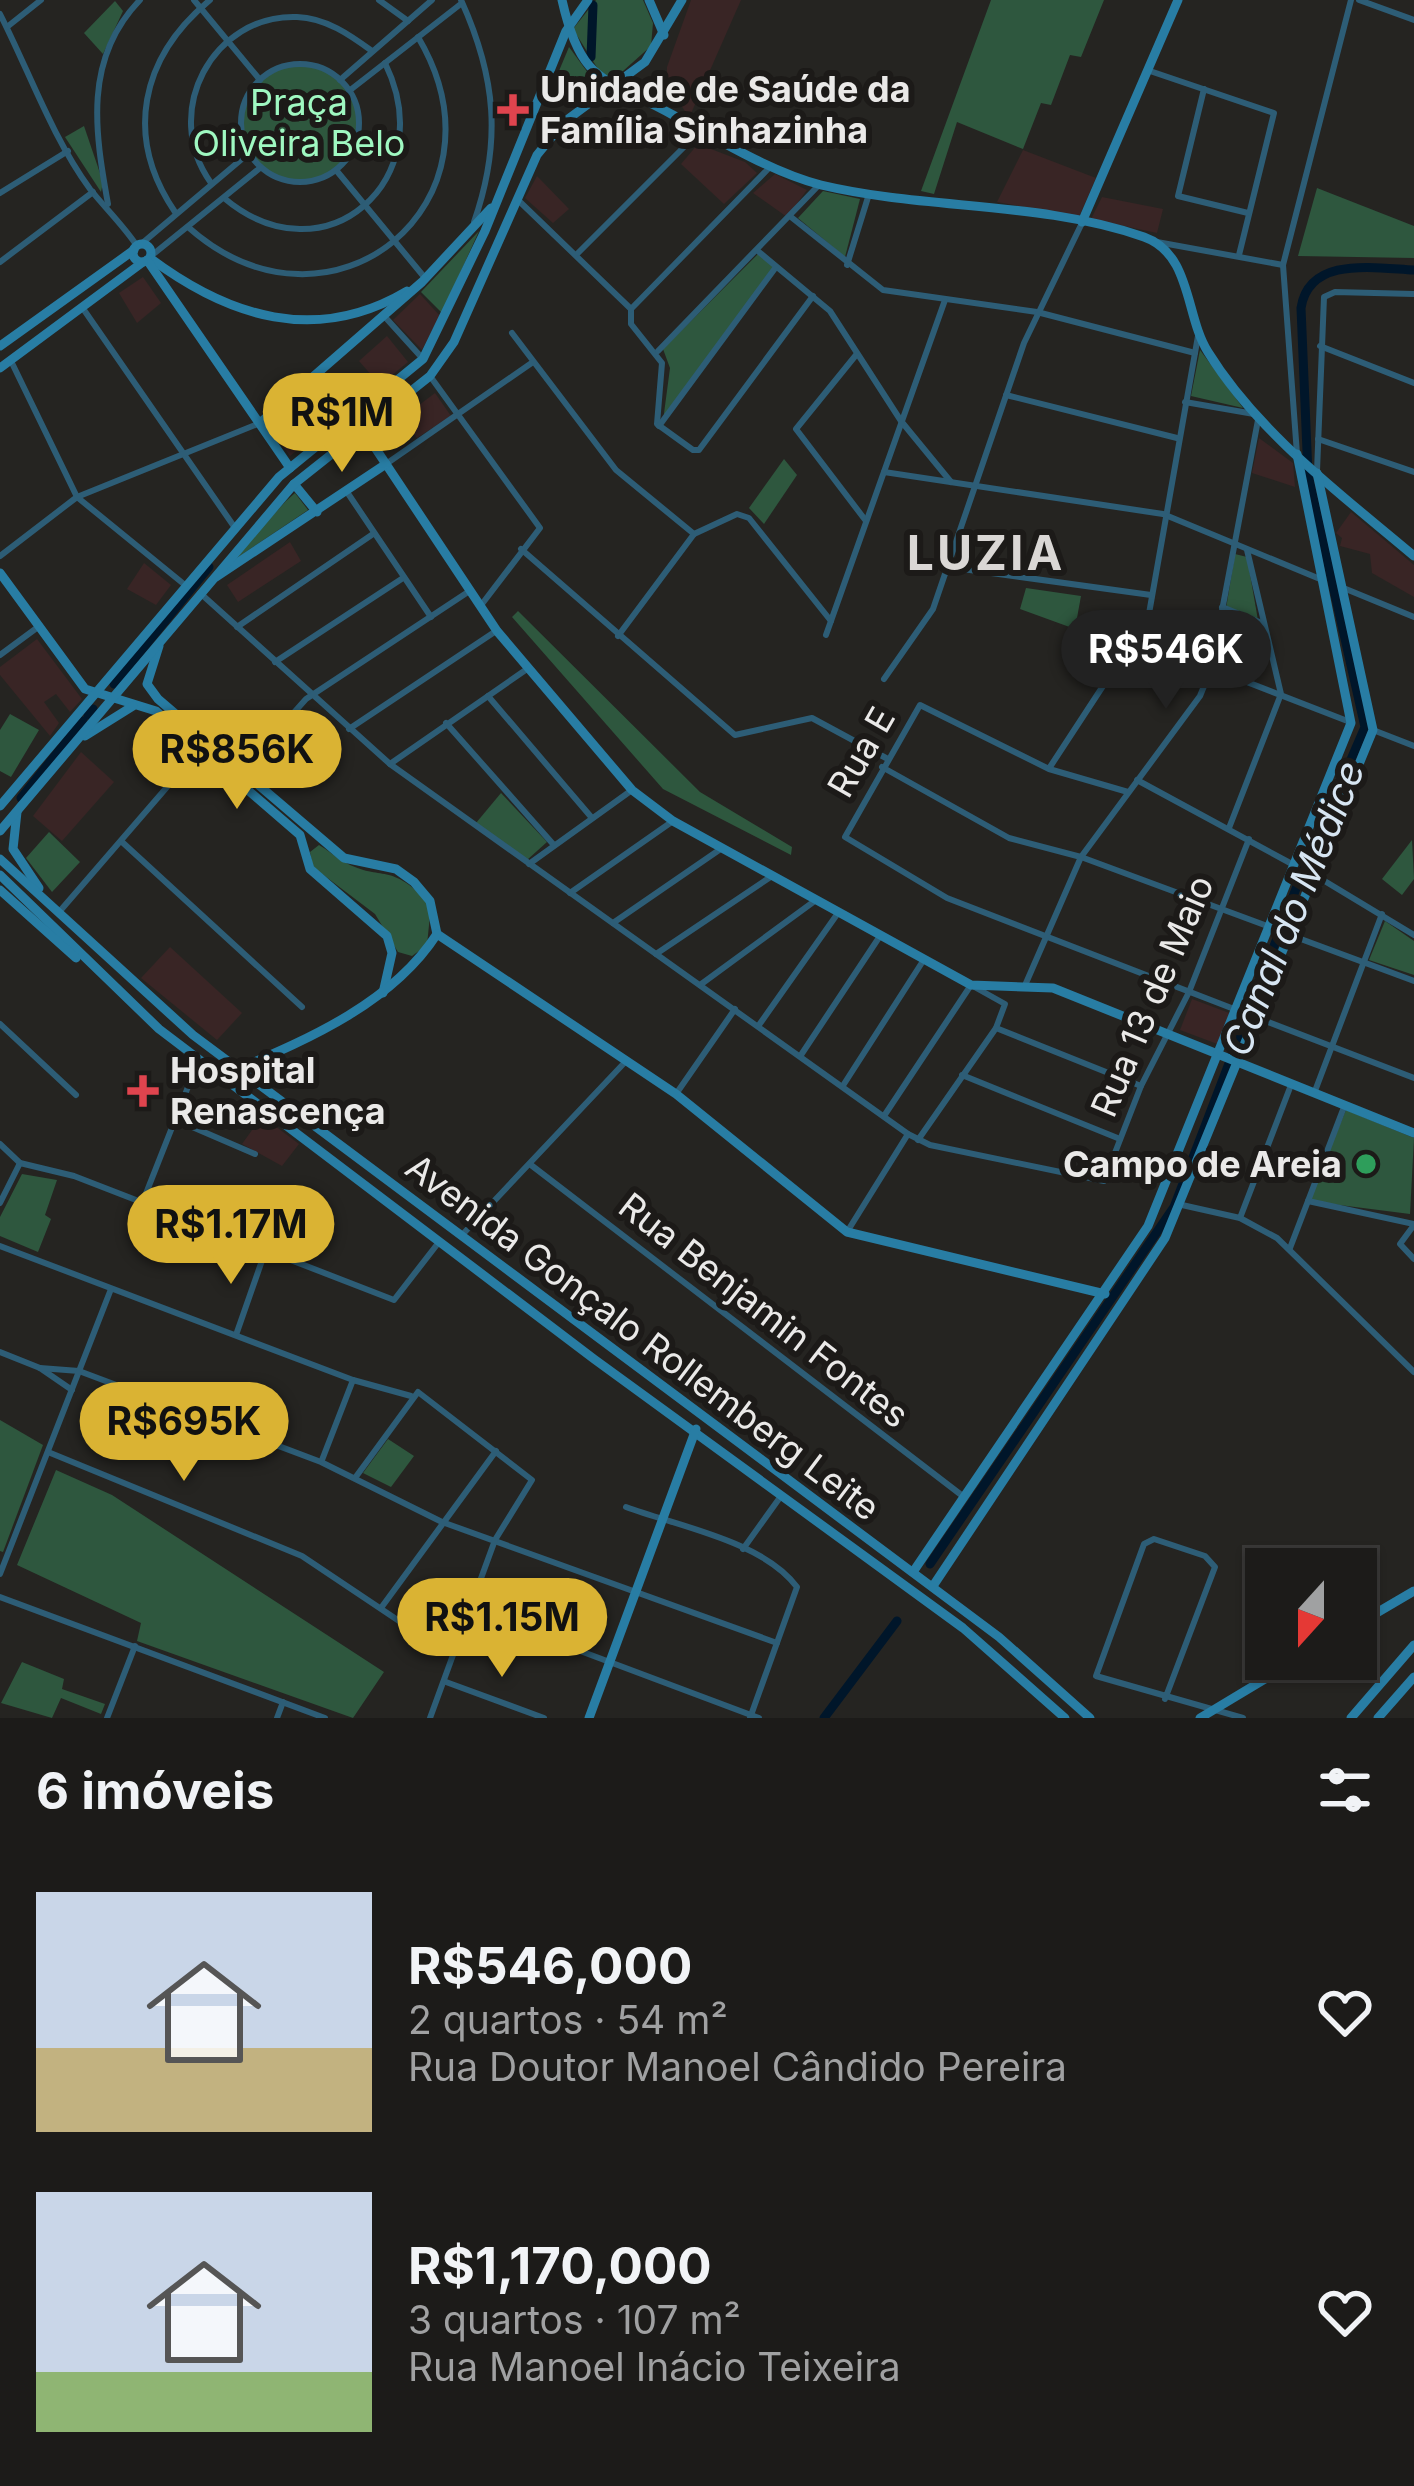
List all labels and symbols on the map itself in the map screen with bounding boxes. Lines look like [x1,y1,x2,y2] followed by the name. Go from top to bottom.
[540,67,911,152] place label: Unidade de Saúde da Família Sinhazinha
[193,80,405,165] park label: Praça Oliveira Belo
[497,94,529,126] marker: Unidade de Saúde da Família Sinhazinha
[271,373,413,475] pin: R$1M
[907,523,1065,582] district label: LUZIA
[1068,610,1264,712] pin: R$546K
[818,699,904,805] street label: Rua E
[139,710,335,812] pin: R$856K
[1212,754,1374,1062] water label: Canal do Médice
[1081,869,1223,1123] street label: Rua 13 de Maio
[170,1048,386,1133] place label: Hospital Renascença
[127,1075,159,1107] marker: Hospital Renascença
[1063,1142,1342,1186] place label: Campo de Areia
[398,1144,888,1530] street label: Avenida Gonçalo Rollemberg Leite
[1353,1151,1379,1177] marker: Campo de Areia
[610,1183,918,1437] street label: Rua Benjamin Fontes
[120,1185,342,1287] pin: R$1.17M
[86,1382,282,1484] pin: R$695K
[1245,1548,1377,1680] north arrow
[391,1578,613,1680] pin: R$1.15M

